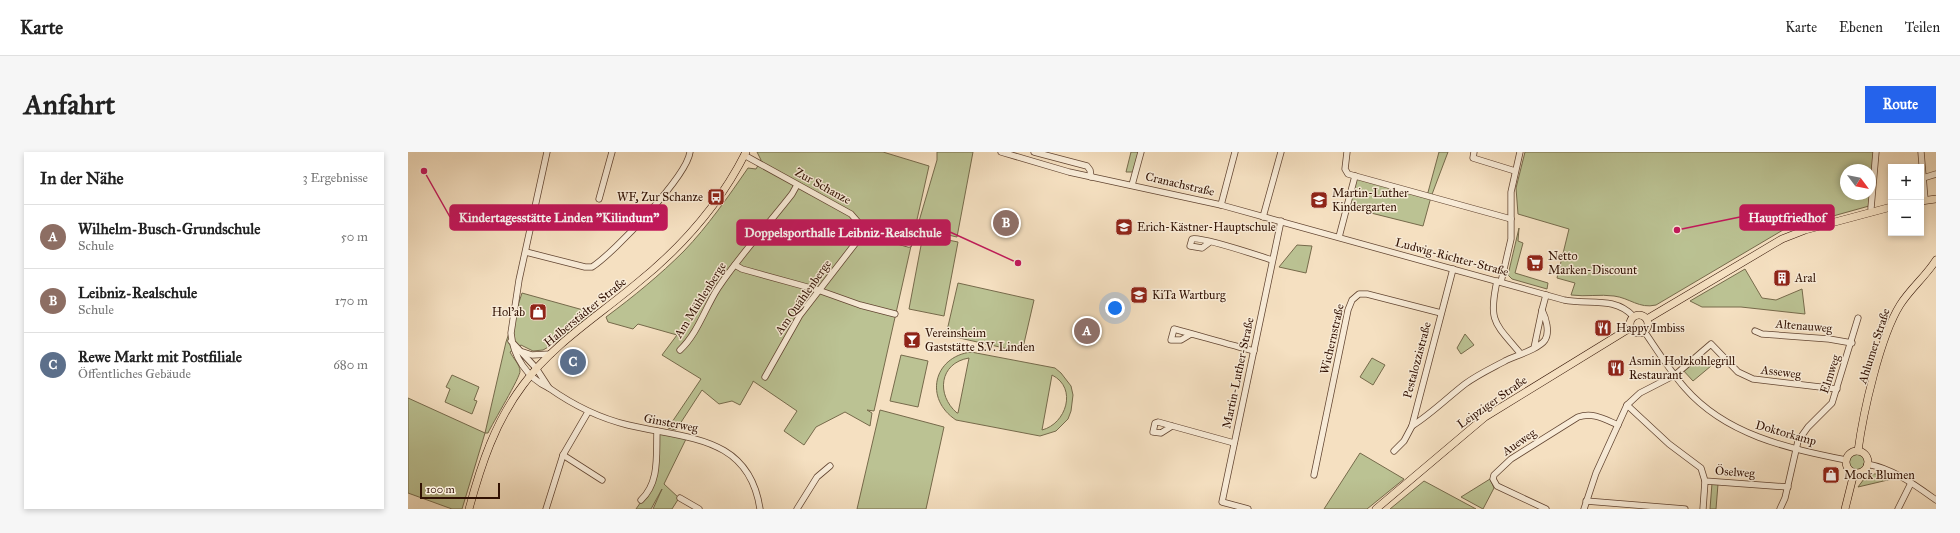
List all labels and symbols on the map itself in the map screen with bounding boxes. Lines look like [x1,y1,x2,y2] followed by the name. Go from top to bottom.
[1840,164,1876,200] north arrow
[793,165,853,207] street label: Zur Schanze
[1144,169,1216,199] street label: Cranachstraße
[1332,186,1409,215] place label: Martin-Luther Kindergarten
[706,187,726,207] bus stop icon: WF, Zur Schanze
[617,190,703,204] place label: WF, Zur Schanze
[1309,190,1329,210] school or university icon: Martin-Luther Kindergarten
[450,205,667,230] callout: Kindertagesstätte Linden "Kilindum"
[1740,205,1834,230] callout: Hauptfriedhof
[993,208,1019,238] pin: B
[459,210,659,226] text: Kindertagesstätte Linden "Kilindum"
[1748,210,1828,226] text: Hauptfriedhof
[1114,217,1134,237] school or university icon: Erich-Kästner-Hauptschule
[737,220,950,245] callout: Doppelsporthalle Leibniz-Realschule
[1137,220,1276,234] place label: Erich-Kästner-Hauptschule
[744,225,942,241] text: Doppelsporthalle Leibniz-Realschule
[1393,235,1510,280] street label: Ludwig-Richter-Straße
[1548,249,1638,277] place label: Netto Marken-Discount
[1525,253,1545,273] supermarket icon: Netto Marken-Discount
[771,257,835,338] street label: Am Quählenberge
[671,260,730,342] street label: Am Mühlenberge
[1772,268,1792,288] building icon: Aral
[1794,271,1817,285] place label: Aral
[541,274,629,350] street label: Halberstädter Straße
[1129,285,1149,305] school or university icon: KiTa Wartburg
[1152,288,1226,303] place label: KiTa Wartburg
[1105,298,1125,318] your location
[528,302,548,322] shop icon: Hol'ab
[1317,302,1347,376] street label: Wichernstraße
[492,305,525,319] place label: Hol'ab
[1855,307,1893,386] street label: Ahlumer Straße
[1074,316,1100,346] pin: A
[1219,316,1257,430] street label: Martin-Luther-Straße
[1774,316,1833,336] street label: Altenauweg
[1593,318,1613,338] restaurant icon: Happy Imbiss
[1400,320,1434,400] street label: Pestalozzistraße
[1616,321,1685,335] place label: Happy Imbiss
[924,326,1035,354] place label: Vereinsheim Gaststätte S.V. Linden
[902,330,922,350] bar icon: Vereinsheim Gaststätte S.V. Linden
[560,347,586,377] pin: C
[1817,352,1844,396] street label: Elmweg
[1628,354,1736,382] place label: Asmin Holzkohlegrill Restaurant
[1606,358,1626,378] restaurant icon: Asmin Holzkohlegrill Restaurant
[1759,362,1802,382] street label: Asseweg
[1455,373,1530,432] street label: Leipziger Straße
[642,411,700,436] street label: Ginsterweg
[1754,418,1818,448] street label: Doktorkamp
[1499,425,1539,460] street label: Aueweg
[1714,463,1756,481] street label: Öselweg
[1821,465,1841,485] shop icon: Mock Blumen
[1844,468,1915,482] place label: Mock Blumen
[420,481,500,500] scale bar

